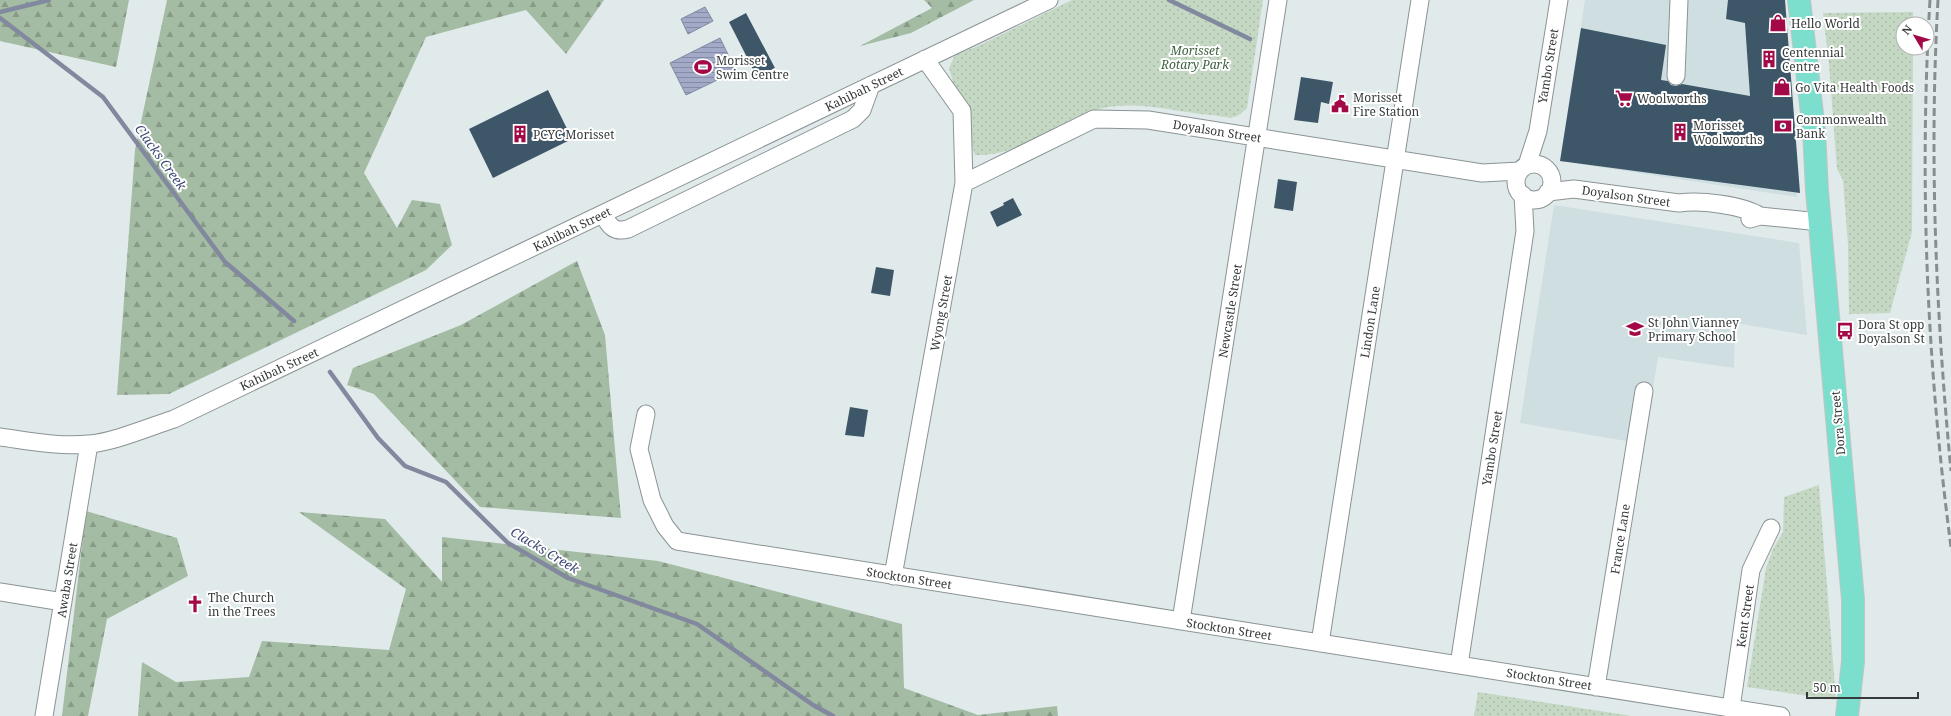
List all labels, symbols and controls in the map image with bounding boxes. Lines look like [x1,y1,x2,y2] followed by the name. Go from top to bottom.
[1768,13,1788,33] shop icon: Hello World
[1791,15,1861,32] place label: Hello World
[1895,16,1935,56] north arrow
[1898,21,1916,38] text: N
[1534,27,1562,106] street label: Yambo Street
[1160,42,1230,73] park label: Morisset Rotary Park
[1782,44,1844,75] place label: Centennial Centre
[1759,49,1779,69] building icon: Centennial Centre
[716,52,789,83] place label: Morisset Swim Centre
[693,57,713,77] sports icon: Morisset Swim Centre
[822,63,906,115] street label: Kahibah Street
[1772,77,1792,97] shop icon: Go Vita Health Foods
[1795,79,1914,96] place label: Go Vita Health Foods
[1614,88,1634,108] supermarket icon: Woolworths
[1353,89,1420,120] place label: Morisset Fire Station
[1637,90,1707,107] place label: Woolworths
[1330,94,1350,114] public building icon: Morisset Fire Station
[1796,111,1887,142] place label: Commonwealth Bank
[1172,116,1262,146] street label: Doyalson Street
[1773,116,1793,136] bank icon: Commonwealth Bank
[1693,117,1763,148] place label: Morisset Woolworths
[131,121,191,194] water label: Clacks Creek
[1670,122,1690,142] building icon: Morisset Woolworths
[510,124,530,144] building icon: PCYC Morisset
[533,126,614,143] place label: PCYC Morisset
[1581,181,1671,211] street label: Doyalson Street
[530,203,614,255] street label: Kahibah Street
[1214,263,1246,359] street label: Newcastle Street
[926,274,956,352] street label: Wyong Street
[1356,285,1384,359] street label: Lindon Lane
[1648,314,1739,345] place label: St John Vianney Primary School
[1858,316,1925,347] place label: Dora St opp Doyalson St
[1625,319,1645,339] school or university icon: St John Vianney Primary School
[1835,321,1855,341] bus stop icon: Dora St opp Doyalson St
[237,343,321,395] street label: Kahibah Street
[1827,390,1849,456] street label: Dora Street
[1478,409,1506,488] street label: Yambo Street
[1606,503,1634,575] street label: France Lane
[507,522,583,578] water label: Clacks Creek
[53,541,81,619] street label: Awaba Street
[865,563,953,593] street label: Stockton Street
[1732,584,1758,648] street label: Kent Street
[208,589,275,620] place label: The Church in the Trees
[185,594,205,614] church icon: The Church in the Trees
[1185,614,1273,644] street label: Stockton Street
[1505,664,1593,694] street label: Stockton Street
[1807,674,1918,700] scale bar
[1813,679,1841,696] text: 50 m

